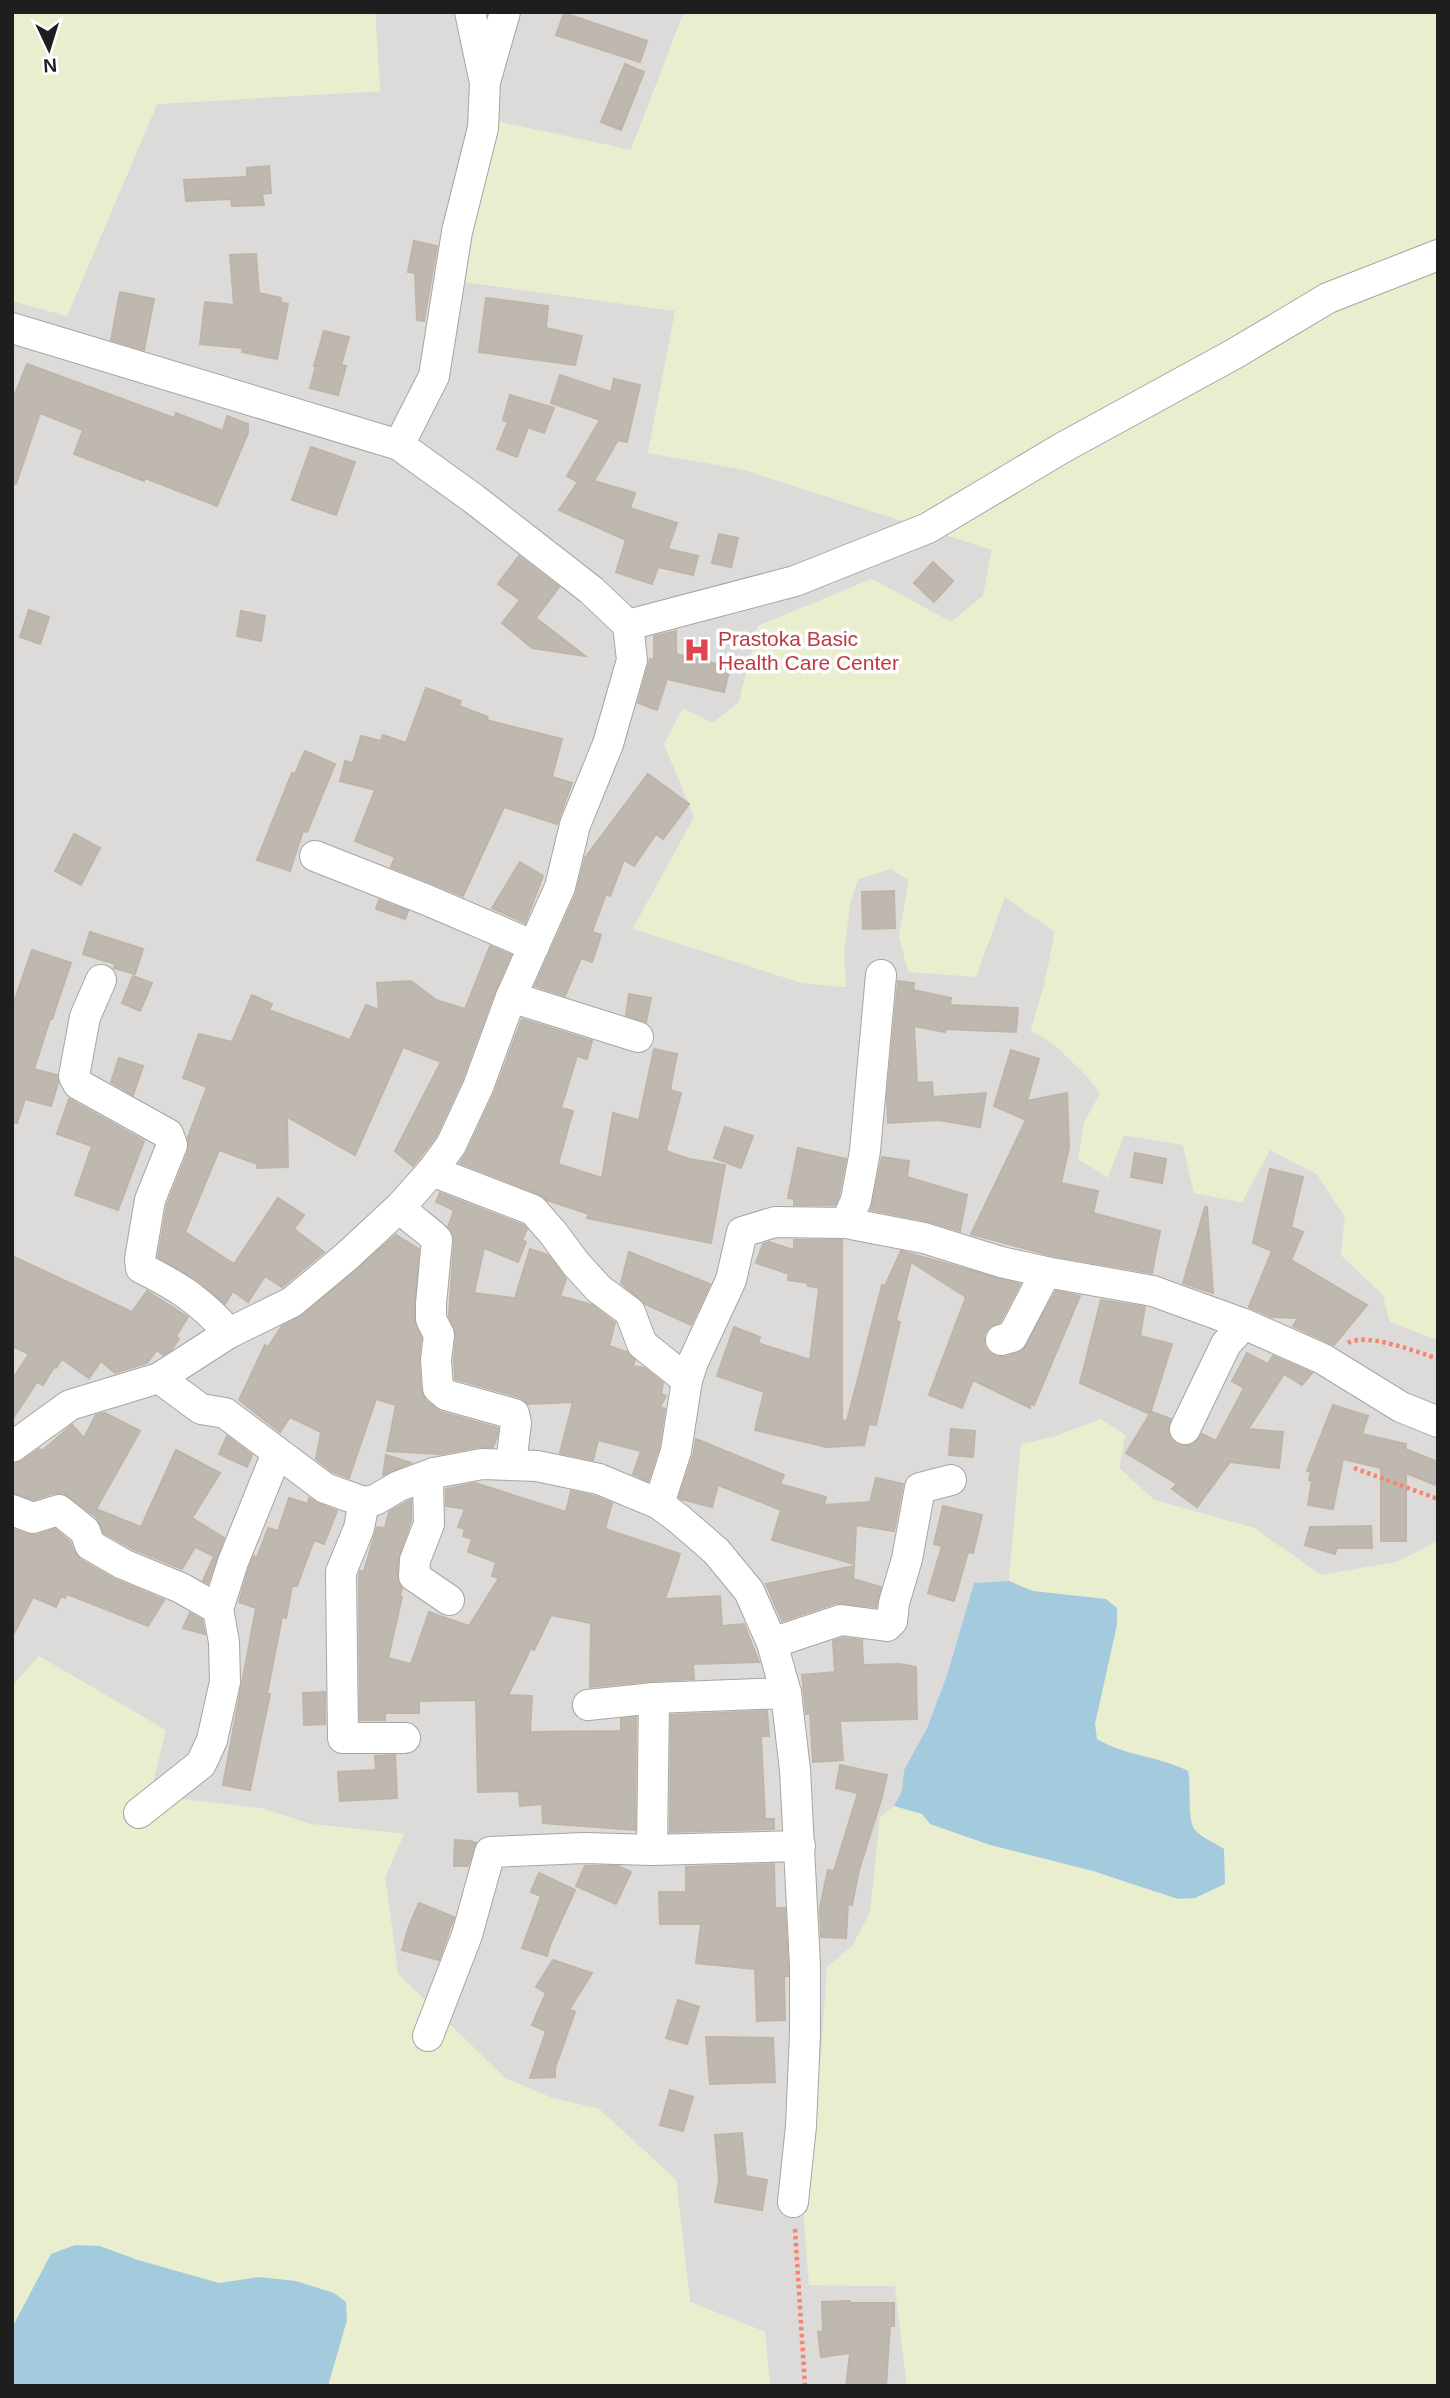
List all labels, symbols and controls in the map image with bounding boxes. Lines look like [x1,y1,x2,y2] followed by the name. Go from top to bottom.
[14,14,84,84] north arrow
[43,55,58,76] text: N
[718,627,899,674] place label: Prastoka Basic Health Care Center
[682,635,712,665] hospital icon: Prastoka Basic Health Care Center

